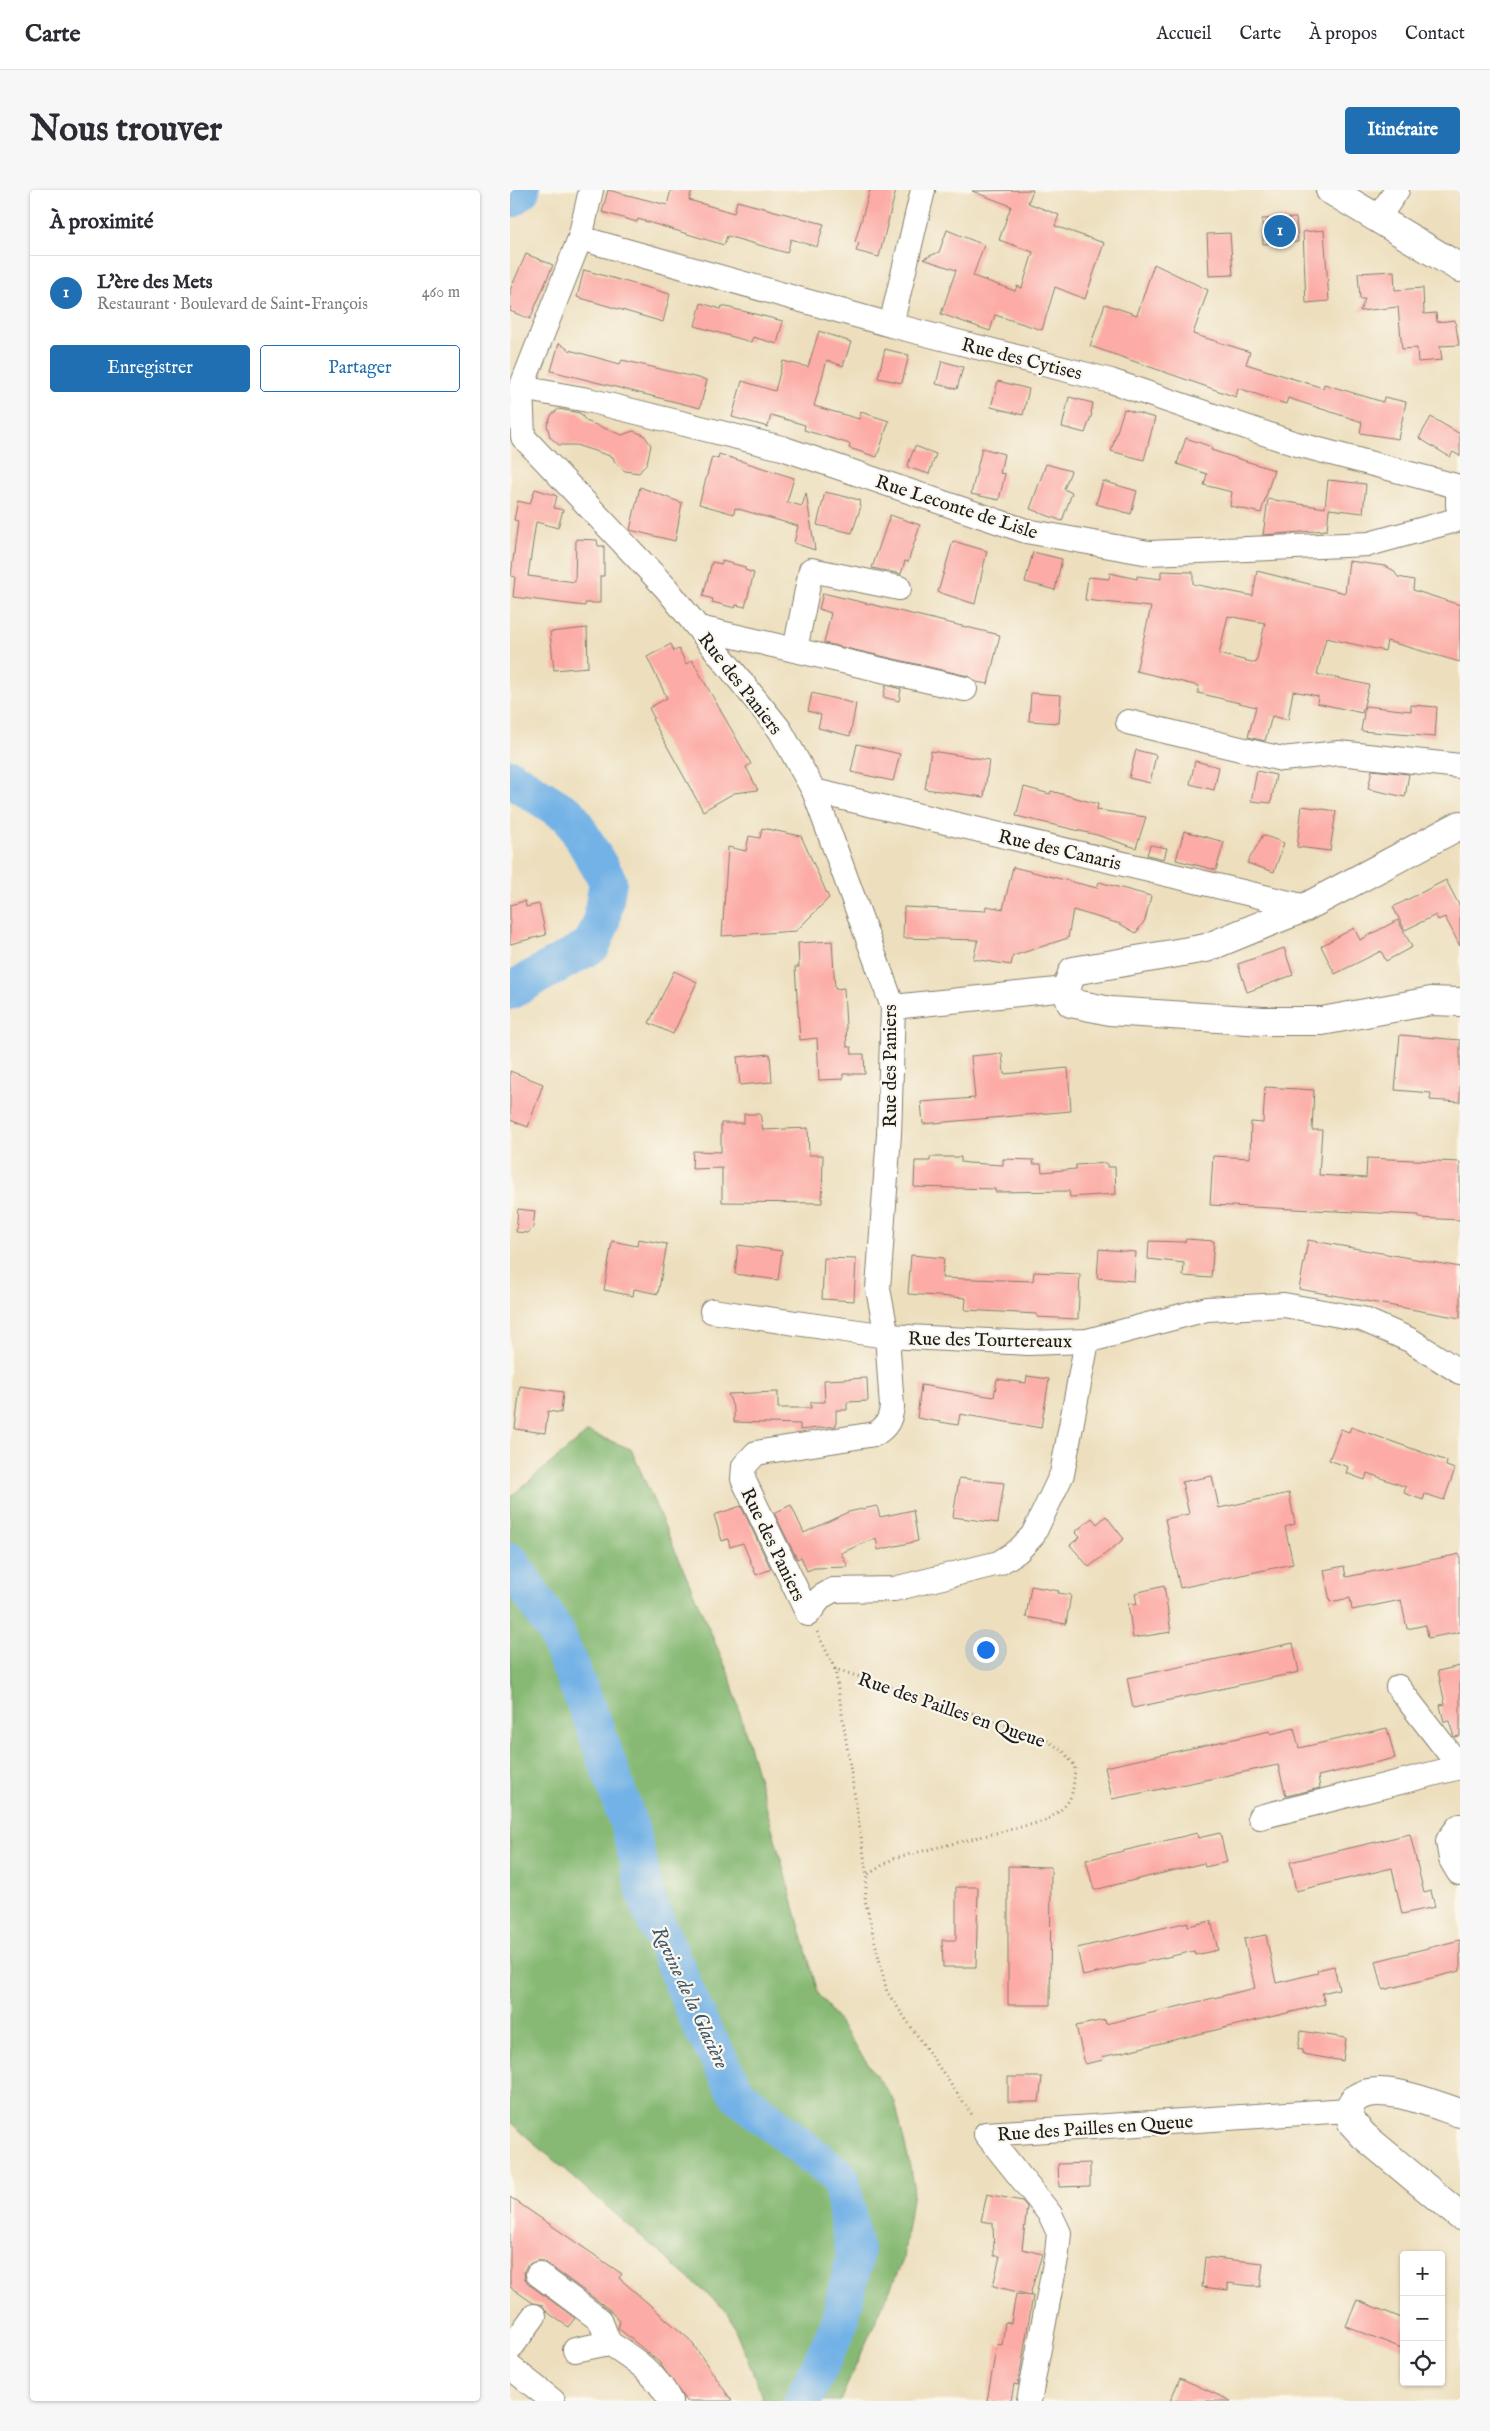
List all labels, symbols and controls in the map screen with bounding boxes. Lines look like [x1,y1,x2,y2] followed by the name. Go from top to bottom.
[25,19,81,50] text: Carte
[1157,23,1212,46] text: Accueil
[1240,23,1281,46] text: Carte
[1309,23,1377,46] text: À propos
[1405,23,1465,46] text: Contact
[1345,107,1460,154] button: Itinéraire
[30,108,222,153] text: Nous trouver
[50,209,153,236] text: À proximité
[1264,212,1296,250] pin: 1
[97,271,212,295] text: L'ère des Mets
[63,283,69,303] text: 1
[422,283,460,303] text: 460 m
[97,295,368,315] text: Restaurant · Boulevard de Saint-François
[959,333,1084,387] street label: Rue des Cytises
[50,345,250,392] button: Enregistrer
[260,345,460,392] button: Partager
[872,470,1041,546] street label: Rue Leconte de Lisle
[692,628,787,740] street label: Rue des Paniers
[996,825,1123,877] street label: Rue des Canaris
[879,1004,903,1128] street label: Rue des Paniers
[908,1328,1072,1354] street label: Rue des Tourtereaux
[734,1484,810,1606] street label: Rue des Paniers
[973,1637,999,1663] your location
[855,1668,1048,1754] street label: Rue des Pailles en Queue
[646,1922,734,2073] water label: Ravine de la Glacière
[996,2110,1194,2148] street label: Rue des Pailles en Queue
[1400,2251,1445,2386] map controls
[1400,2251,1445,2296] button: +
[1400,2296,1445,2341] button: −
[1400,2341,1445,2386] button: locate

